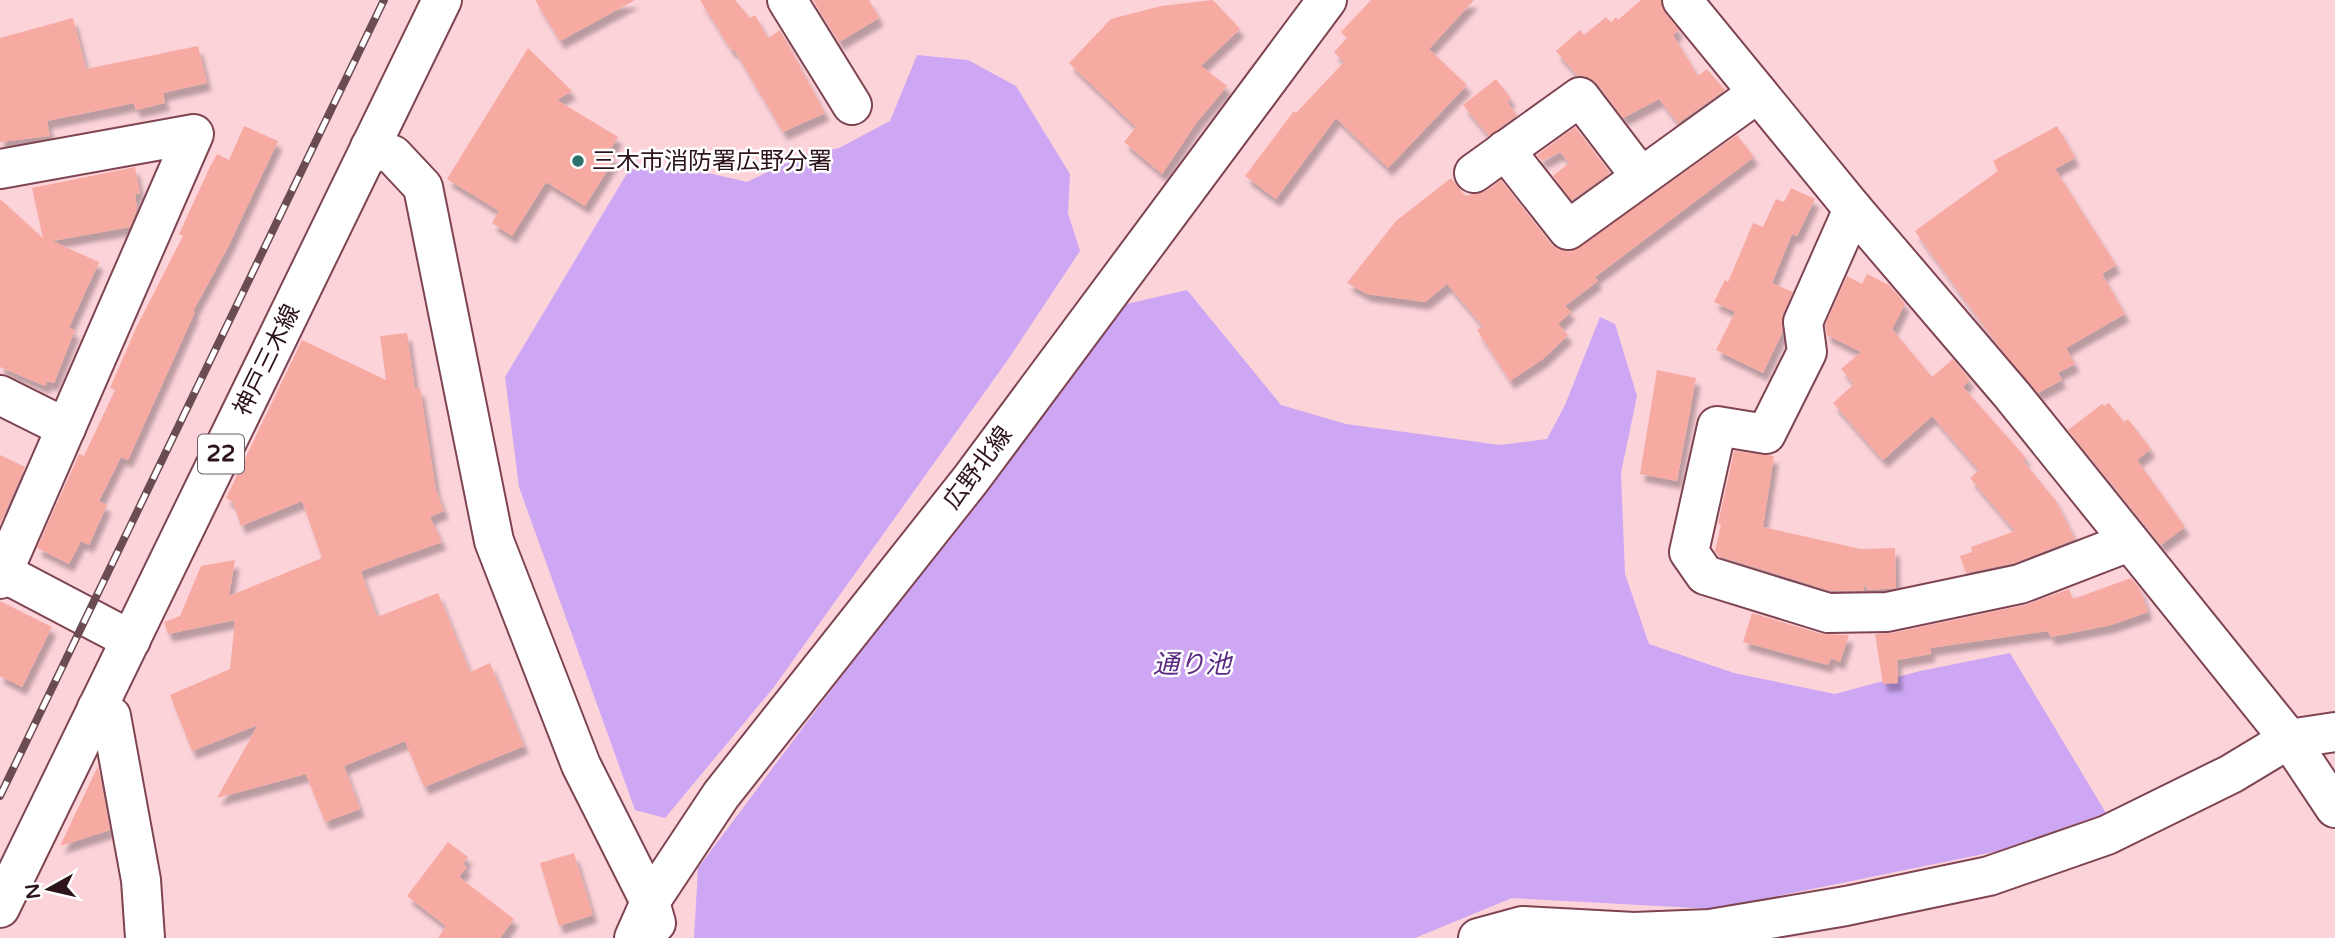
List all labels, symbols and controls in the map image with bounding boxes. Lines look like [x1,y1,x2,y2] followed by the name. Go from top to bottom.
[592,147,832,176] place label: 三木市消防署広野分署
[570,153,586,169] marker: 三木市消防署広野分署
[228,300,306,420] street label: 神戸三木線
[938,421,1018,515] street label: 広野北線
[198,435,244,474] road number: 22
[1153,649,1234,680] water label: 通り池
[14,854,84,924] north arrow
[21,882,45,900] text: N

